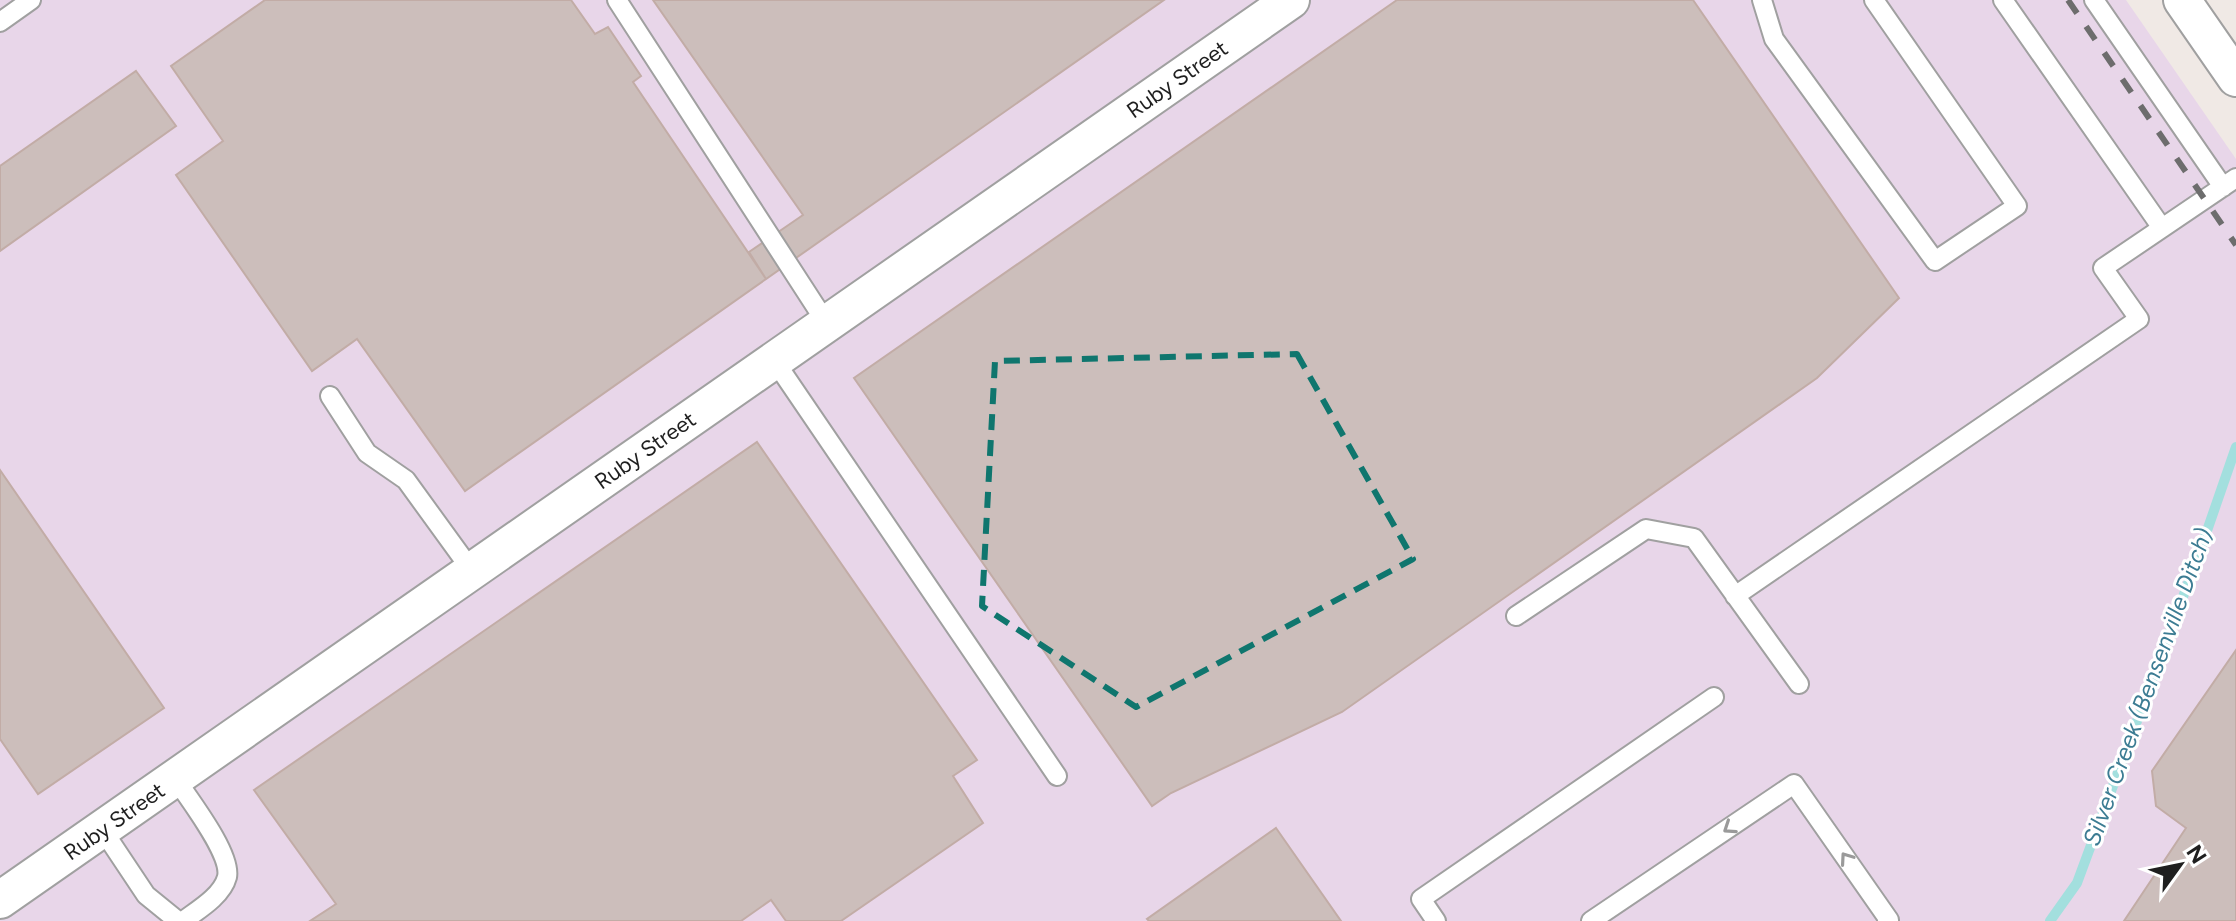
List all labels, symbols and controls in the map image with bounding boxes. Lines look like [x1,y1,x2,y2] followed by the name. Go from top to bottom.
[1122,35,1233,124] street label: Ruby Street
[590,406,701,495] street label: Ruby Street
[2076,524,2219,850] water label: Silver Creek (Bensenville Ditch)
[59,777,170,866] street label: Ruby Street
[1724,818,1738,833] one-way arrow
[2140,825,2220,905] north arrow
[2180,840,2212,869] text: N
[1841,852,1856,866] one-way arrow

